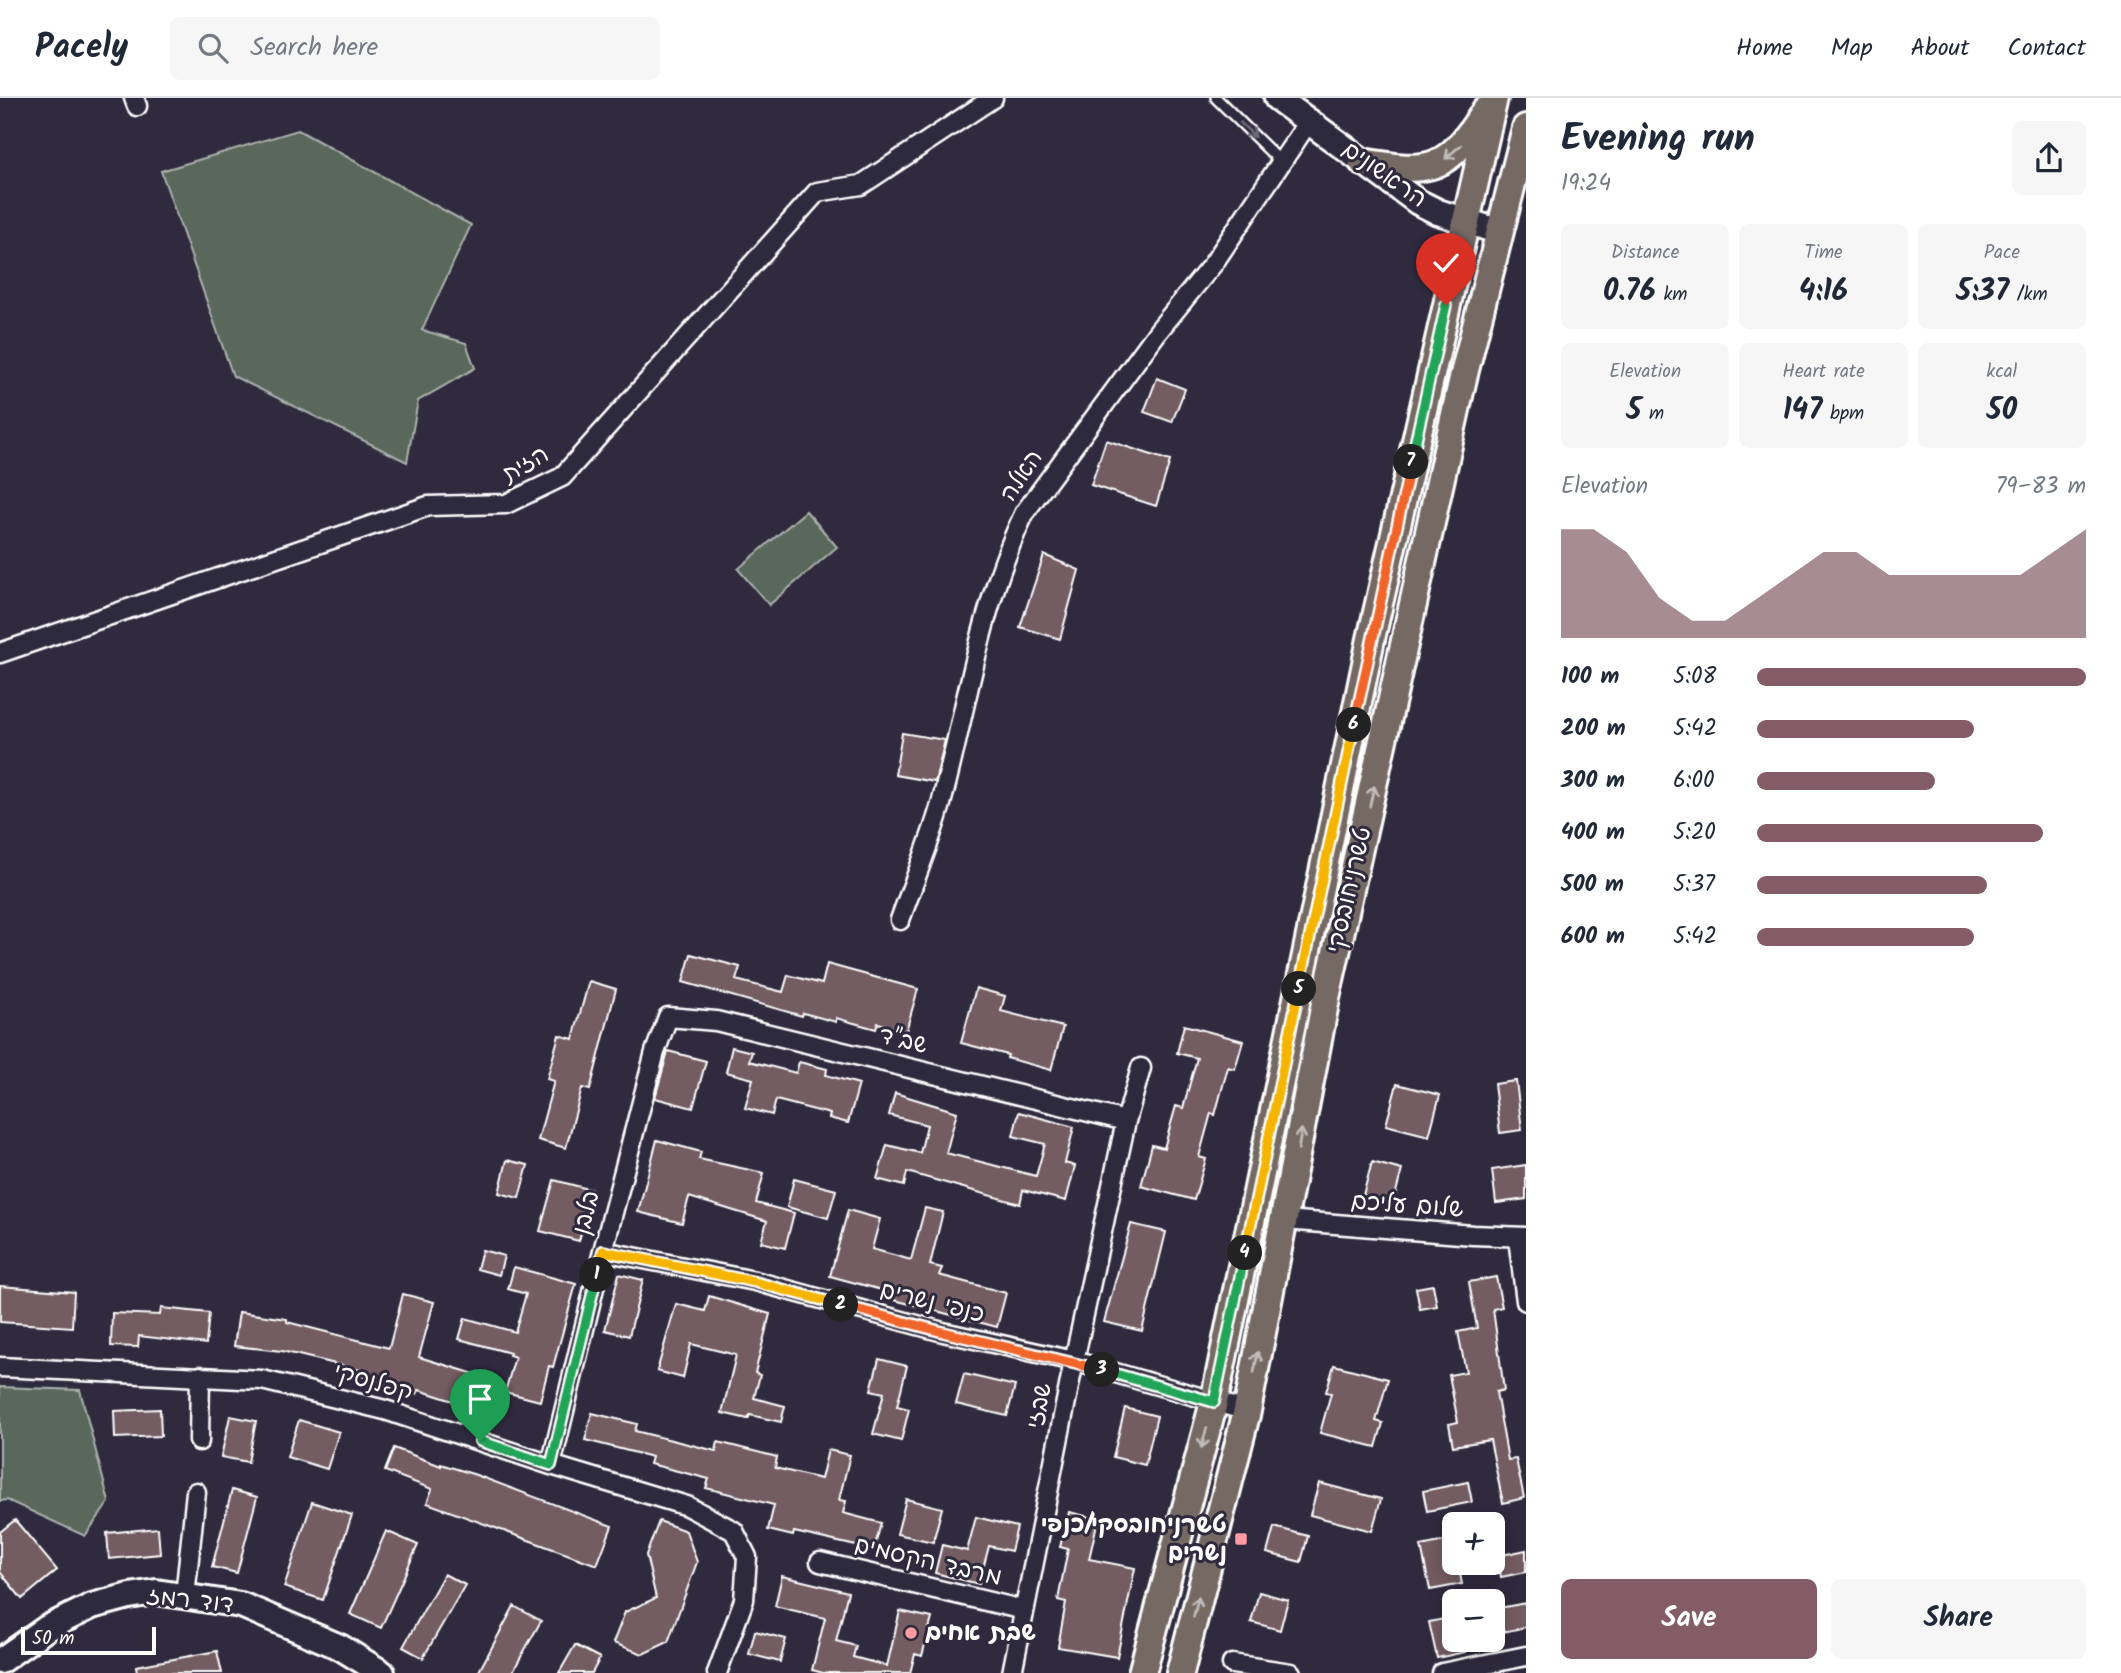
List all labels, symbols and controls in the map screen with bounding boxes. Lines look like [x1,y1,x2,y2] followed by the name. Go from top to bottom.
[170,17,660,80] search box
[35,22,128,75] text: Pacely
[250,27,378,69] text: Search here
[194,29,232,67] icon: search
[1736,29,1793,68] text: Home
[1831,29,1873,68] text: Map
[1911,29,1969,68] text: About
[2007,29,2086,68] text: Contact
[1561,110,1755,170] text: Evening run
[1240,121,1257,138] one-way arrow
[2012,121,2086,195] button: share
[1333,131,1435,219] street label: הראשונים
[1444,144,1462,160] one-way arrow
[1561,166,1611,202] text: 19:24
[1416,233,1476,305] pin
[1611,238,1679,268] text: Distance
[1804,238,1843,268] text: Time
[1984,238,2020,268] text: Pace
[1427,244,1465,282] icon: check
[1603,268,1656,316] text: 0.76
[1799,268,1848,316] text: 4:16
[1956,268,2009,316] text: 5:37
[1656,280,1687,310] text: km
[2009,280,2048,310] text: /km
[1609,357,1681,387] text: Elevation
[1782,357,1865,387] text: Heart rate
[1986,357,2017,387] text: kcal
[1626,387,1641,435] text: 5
[1783,387,1822,435] text: 147
[1987,387,2017,435] text: 50
[1641,399,1664,429] text: m
[1822,399,1864,429] text: bpm
[493,436,557,495] street label: הזית
[990,442,1054,510] street label: האלה
[1394,444,1428,480] pin: 7
[1406,446,1415,476] text: 7
[1561,469,1648,505] text: Elevation
[1996,469,2086,505] text: 79–83 m
[1561,659,1619,695] text: 100 m
[1673,659,1716,695] text: 5:08
[1336,708,1372,742] pin: 6
[1348,709,1359,739] text: 6
[1561,711,1626,747] text: 200 m
[1673,711,1717,747] text: 5:42
[1561,763,1625,799] text: 300 m
[1673,763,1714,799] text: 6:00
[1365,785,1379,808] one-way arrow
[1561,815,1625,851] text: 400 m
[1673,815,1716,851] text: 5:20
[1317,823,1383,957] street label: טשרניחובסקי
[1561,867,1624,903] text: 500 m
[1673,867,1715,903] text: 5:37
[1561,919,1625,955] text: 600 m
[1673,919,1717,955] text: 5:42
[1282,972,1316,1006] pin: 5
[1294,973,1303,1003] text: 5
[875,1016,932,1066] street label: שב''ד
[1294,1128,1307,1151] one-way arrow
[1349,1183,1465,1229] street label: שלום עליכם
[562,1187,612,1239] street label: בלבן
[1228,1236,1262,1270] pin: 4
[1239,1237,1250,1267] text: 4
[580,1258,614,1292] pin: 1
[594,1259,599,1289] text: 1
[876,1271,988,1335] street label: כנפי נשרים
[824,1288,858,1322] pin: 2
[835,1289,846,1319] text: 2
[1250,1351,1264,1374] one-way arrow
[1084,1352,1120,1388] pin: 3
[329,1353,417,1413] street label: קפלנסקי
[1096,1354,1107,1384] text: 3
[450,1369,510,1441] pin
[1016,1379,1064,1432] street label: שבזי
[461,1380,499,1418] icon: arrive
[1197,1427,1210,1449] one-way arrow
[1041,1506,1227,1573] place label: טשרניחובסקי/כנפי נשרים
[1442,1512,1505,1652] map controls
[1442,1512,1505,1575] button: +
[850,1526,1006,1598] street label: מרבד הקסמים
[1233,1531,1249,1547] marker: טשרניחובסקי/כנפי נשרים
[144,1577,236,1625] street label: דוד רמז
[1561,1579,1817,1659] button: Save
[1831,1579,2086,1659] button: Share
[1442,1589,1505,1652] button: −
[1190,1596,1203,1619] one-way arrow
[925,1614,1036,1653] place label: שבת אחים
[21,1624,156,1656] scale bar
[32,1624,74,1654] text: 50 m
[903,1625,919,1641] marker: שבת אחים

